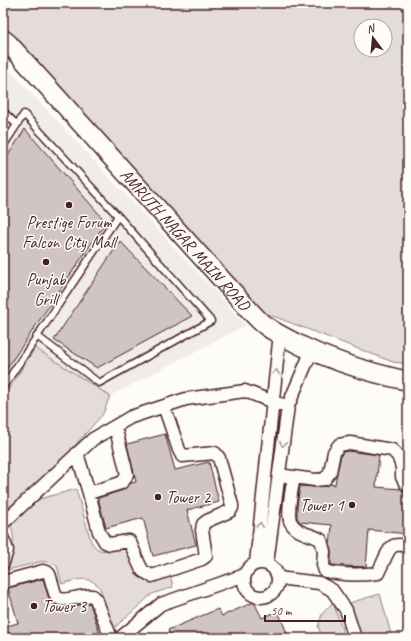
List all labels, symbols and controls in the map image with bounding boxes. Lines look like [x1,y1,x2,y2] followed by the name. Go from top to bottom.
[353,18,393,58] north arrow
[365,20,378,36] text: N
[116,164,256,316] street label: AMRUTH NAGAR MAIN ROAD
[64,200,74,210] marker: Prestige Forum Falcon City Mall
[22,212,119,253] place label: Prestige Forum Falcon City Mall
[41,257,51,267] marker: Punjab Grill
[27,269,67,310] place label: Punjab Grill
[271,369,280,375] one-way arrow
[279,441,288,448] one-way arrow
[166,487,212,508] place label: Tower 2
[153,492,163,502] marker: Tower 2
[300,495,345,516] place label: Tower 1
[347,500,357,510] marker: Tower 1
[255,522,264,528] one-way arrow
[42,596,88,617] place label: Tower 3
[265,597,345,623] scale bar
[29,601,39,611] marker: Tower 3
[271,603,293,619] text: 50 m

